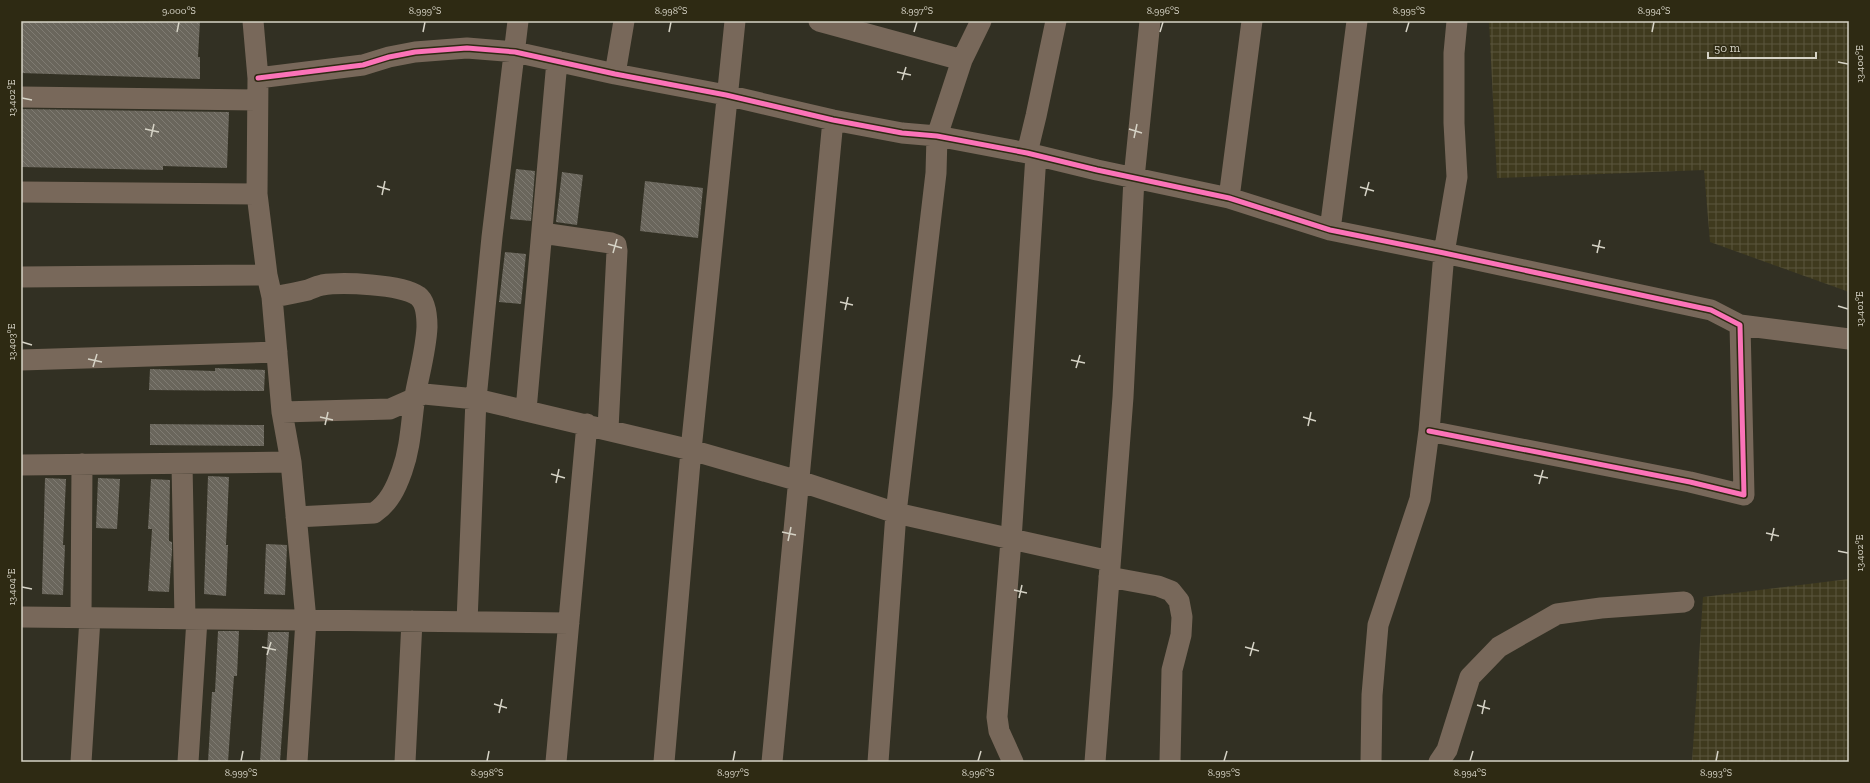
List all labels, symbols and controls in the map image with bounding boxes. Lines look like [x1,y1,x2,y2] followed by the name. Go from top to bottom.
[162,5,196,17] text: 9.000°S
[409,5,441,17] text: 8.999°S
[655,5,687,17] text: 8.998°S
[901,5,933,17] text: 8.997°S
[1147,5,1179,17] text: 8.996°S
[1393,5,1425,17] text: 8.995°S
[1638,5,1670,17] text: 8.994°S
[1708,34,1816,60] scale bar
[1714,41,1741,55] text: 50 m
[1854,45,1866,83] text: 13.400°E
[6,79,18,117] text: 13.402°E
[1854,291,1866,327] text: 13.401°E
[6,324,18,360] text: 13.403°E
[1854,534,1866,572] text: 13.402°E
[6,568,18,606] text: 13.404°E
[225,767,257,779] text: 8.999°S
[471,767,503,779] text: 8.998°S
[717,767,749,779] text: 8.997°S
[962,767,994,779] text: 8.996°S
[1208,767,1240,779] text: 8.995°S
[1454,767,1486,779] text: 8.994°S
[1700,767,1732,779] text: 8.993°S

